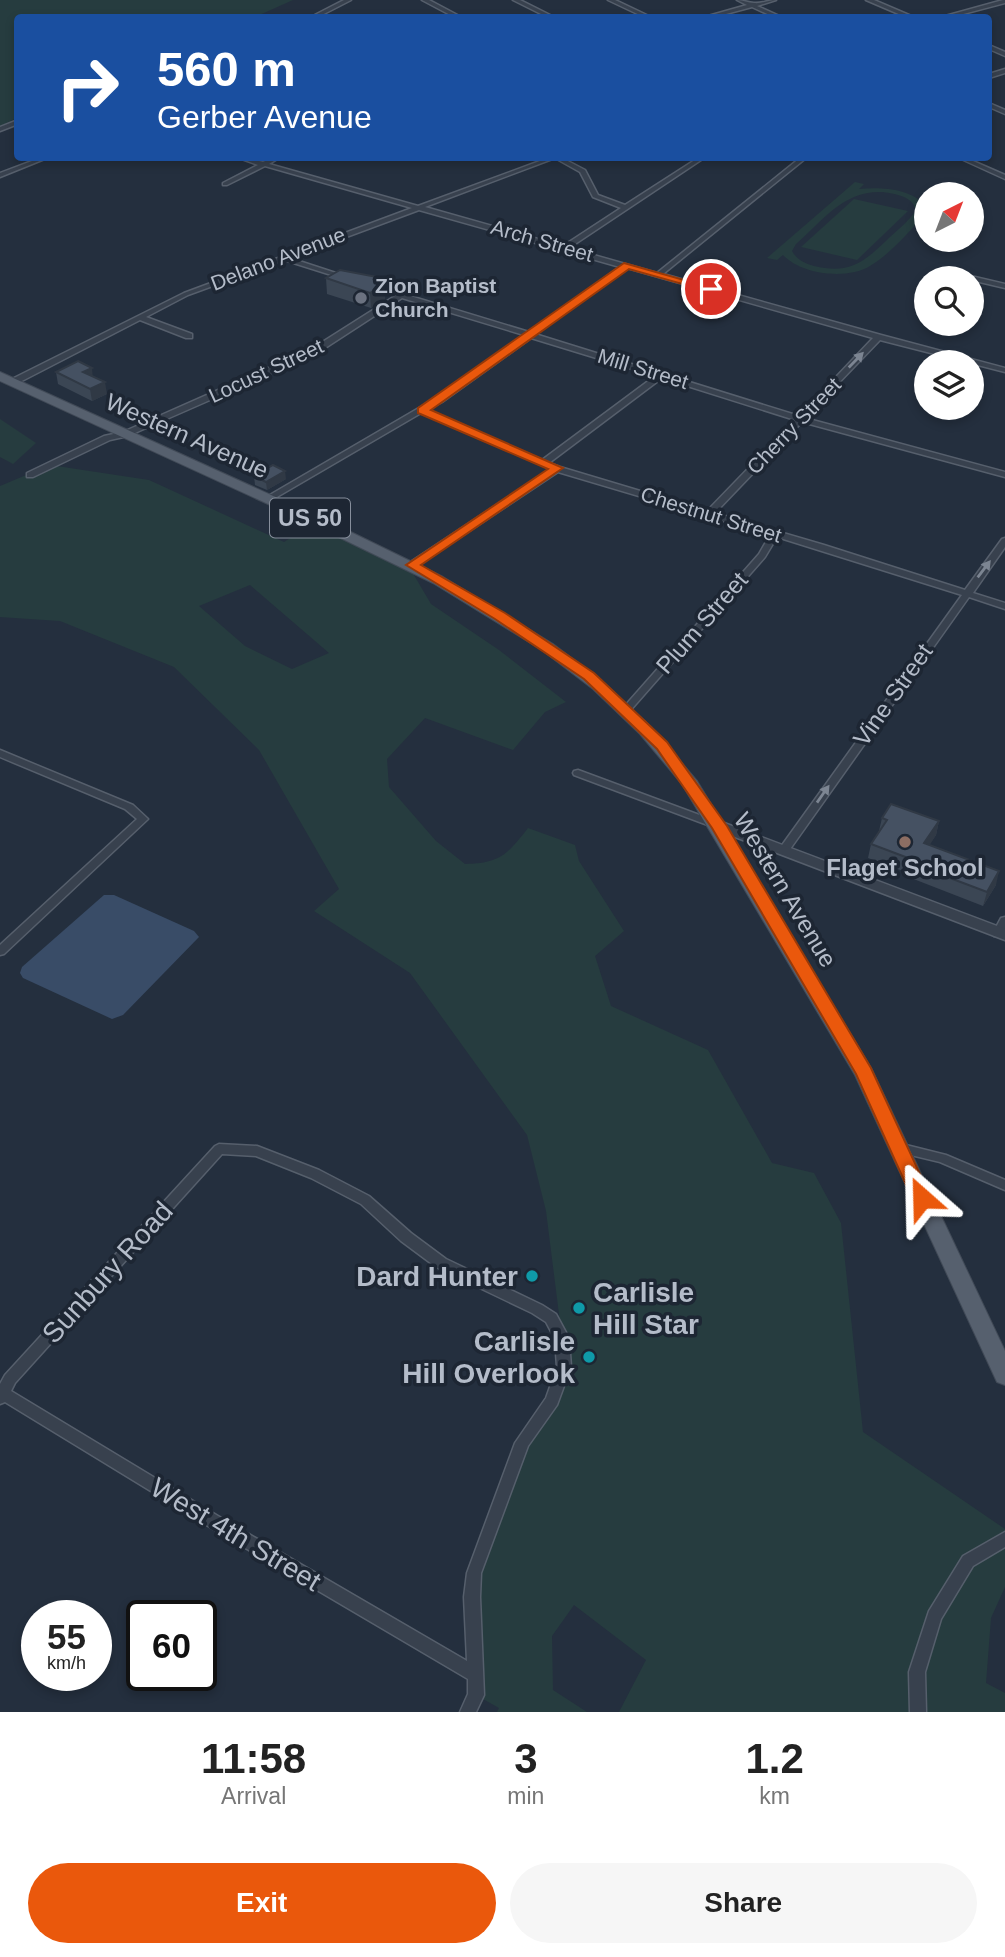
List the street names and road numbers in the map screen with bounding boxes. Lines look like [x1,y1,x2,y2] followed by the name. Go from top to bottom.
[488,215,596,266] street label: Arch Street
[207,222,348,295] street label: Delano Avenue
[205,334,327,407] street label: Locust Street
[595,344,691,393] street label: Mill Street
[742,373,845,479] street label: Cherry Street
[102,388,273,484] street label: Western Avenue
[638,482,784,547] street label: Chestnut Street
[270,498,350,538] road number: US 50
[650,566,753,679] street label: Plum Street
[848,638,938,751] street label: Vine Street
[729,808,842,972] street label: Western Avenue
[36,1195,179,1349] street label: Sunbury Road
[145,1472,326,1597] street label: West 4th Street

